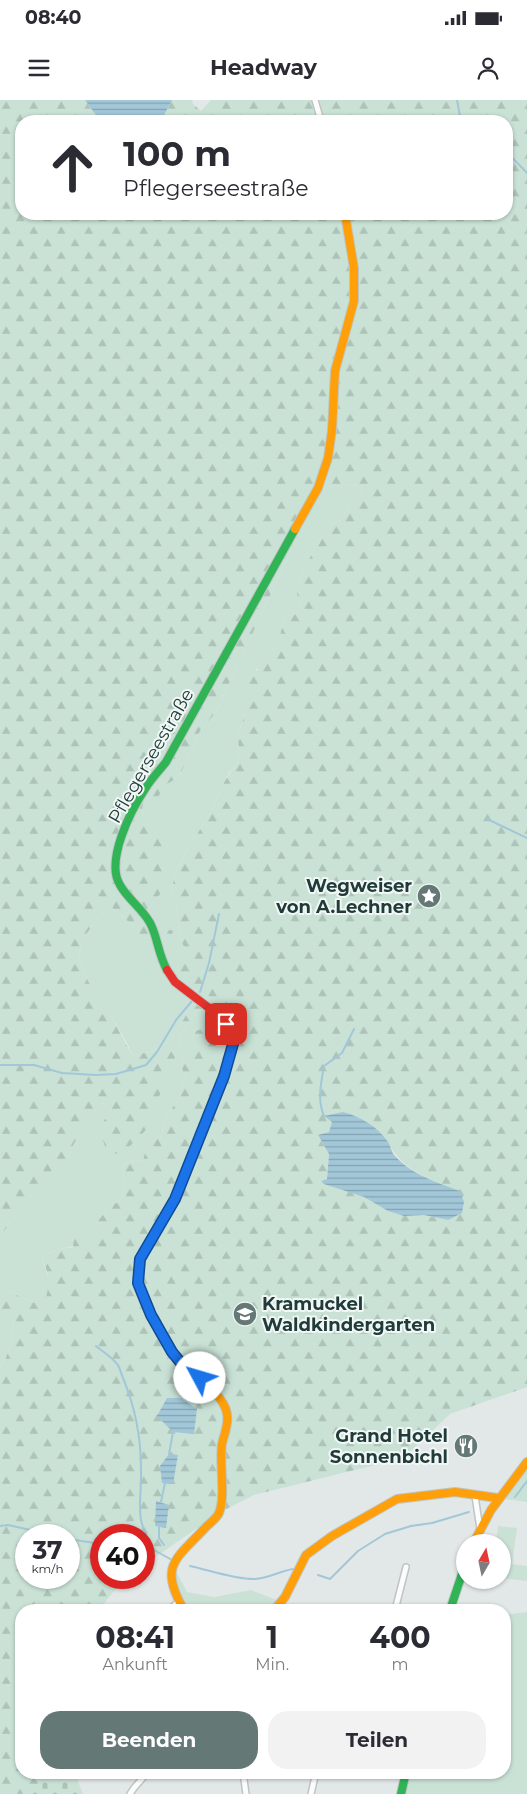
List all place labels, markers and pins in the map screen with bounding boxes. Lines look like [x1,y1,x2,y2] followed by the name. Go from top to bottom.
[275,875,412,918] place label: Wegweiser von A.Lechner
[416,883,442,909] place icon: Wegweiser von A.Lechner
[205,1003,247,1045] pin
[262,1293,435,1336] place label: Kramuckel Waldkindergarten
[232,1301,258,1327] school or university icon: Kramuckel Waldkindergarten
[330,1425,448,1468] place label: Grand Hotel Sonnenbichl
[453,1433,479,1459] restaurant icon: Grand Hotel Sonnenbichl

